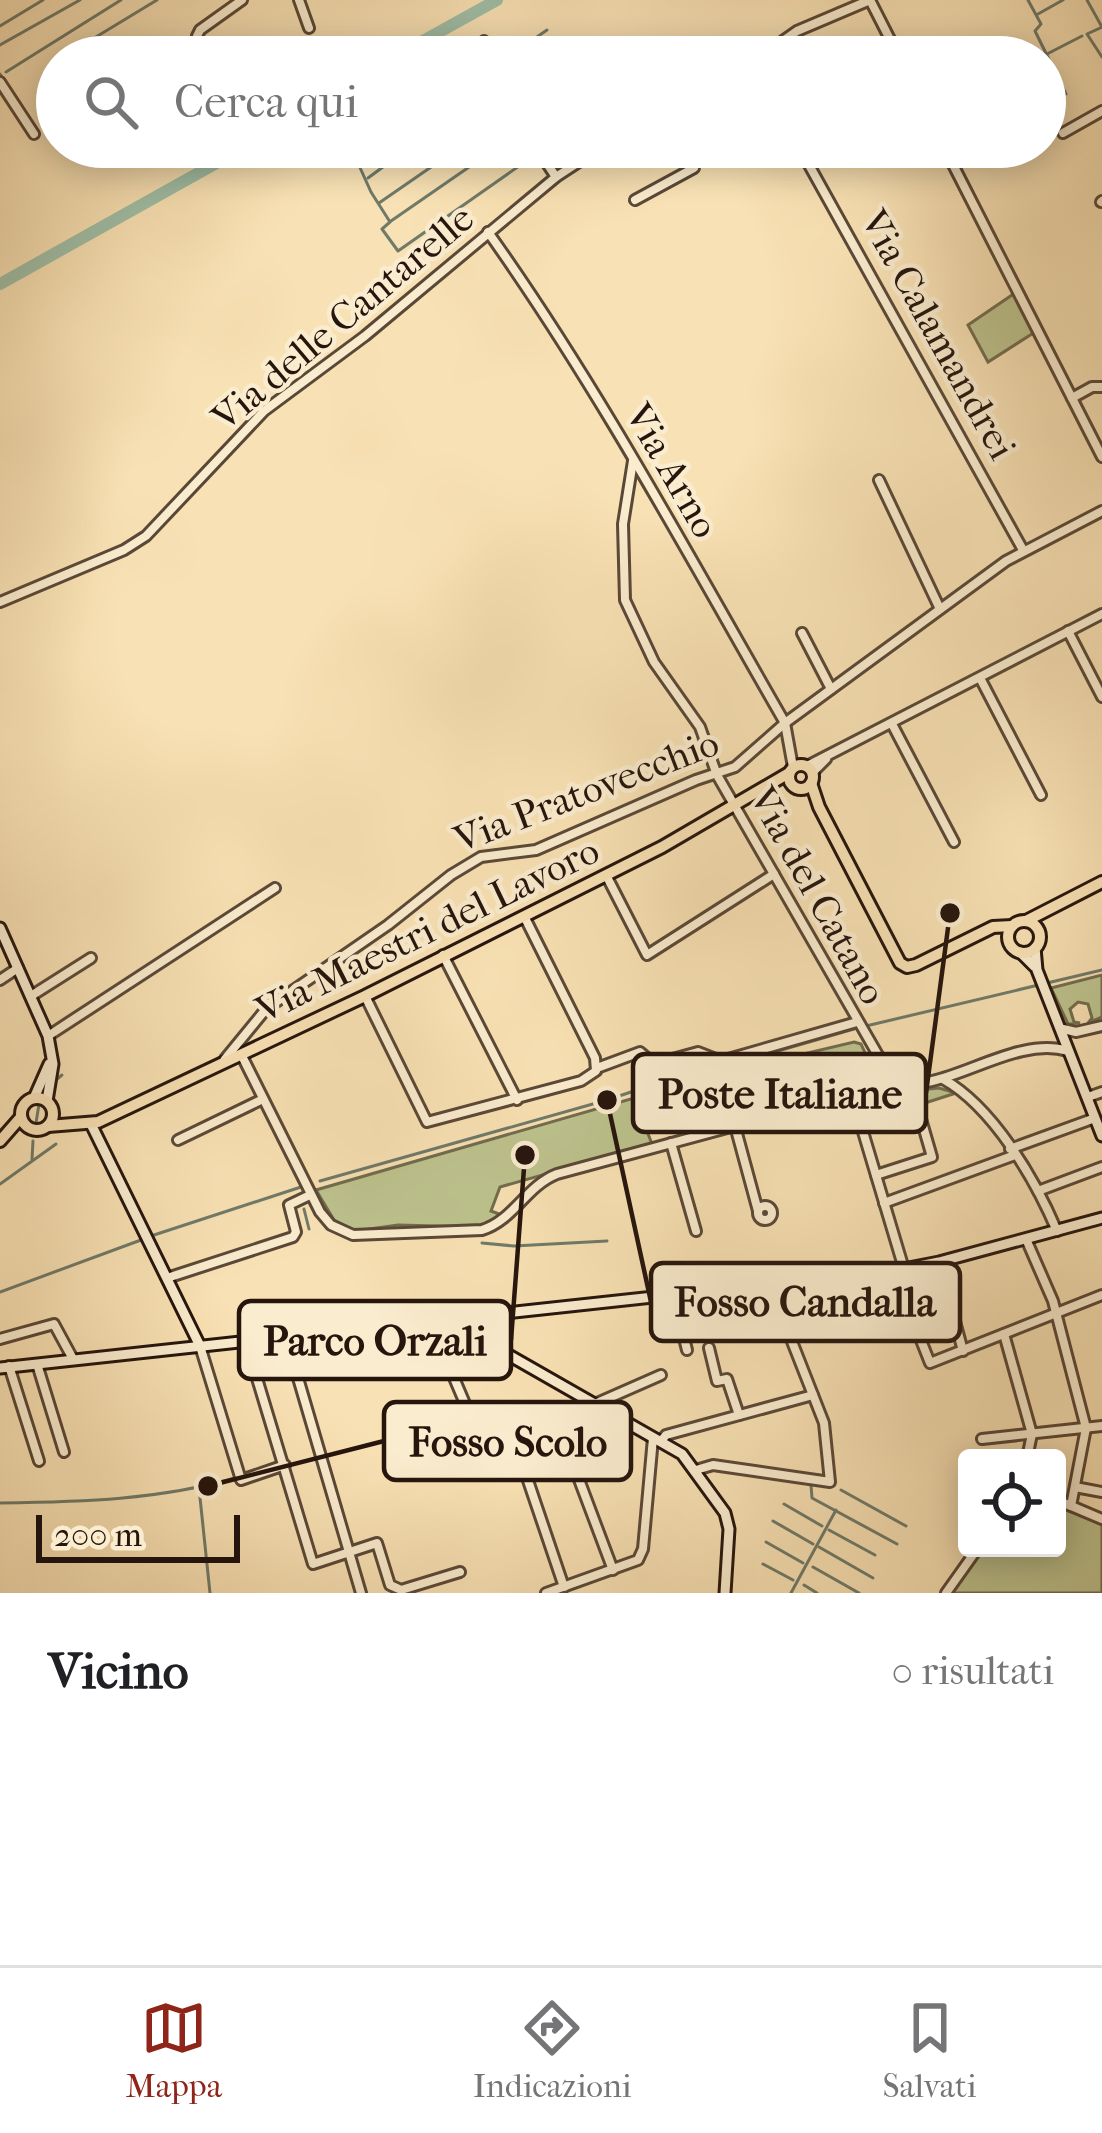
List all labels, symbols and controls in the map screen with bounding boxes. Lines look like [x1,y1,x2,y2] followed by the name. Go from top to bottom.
[36,36,1066,168] search box
[78,69,144,135] icon: search
[174,76,358,129] text: Cerca qui
[202,195,483,441] street label: Via delle Cantarelle
[850,201,1026,467] street label: Via Calamandrei
[615,394,729,546] street label: Via Arno
[447,719,725,863] street label: Via Pratovecchio
[739,778,897,1012] street label: Via del Catano
[248,827,606,1033] street label: Via Maestri del Lavoro
[633,1054,926,1132] callout: Poste Italiane
[658,1070,903,1119] text: Poste Italiane
[651,1263,960,1341] callout: Fosso Candalla
[674,1278,938,1327] text: Fosso Candalla
[239,1301,511,1379] callout: Parco Orzali
[263,1317,488,1366] text: Parco Orzali
[384,1402,631,1480] callout: Fosso Scolo
[409,1418,607,1467] text: Fosso Scolo
[958,1449,1066,1557] map controls
[958,1449,1066,1557] button: locate
[36,1509,240,1562] scale bar
[54,1516,142,1555] text: 200 m
[48,1641,189,1701] text: Vicino
[892,1648,1054,1694] text: 0 risultati
[125,1995,222,2106] tab: Mappa
[473,1995,632,2106] tab: Indicazioni
[883,1995,977,2106] tab: Salvati

